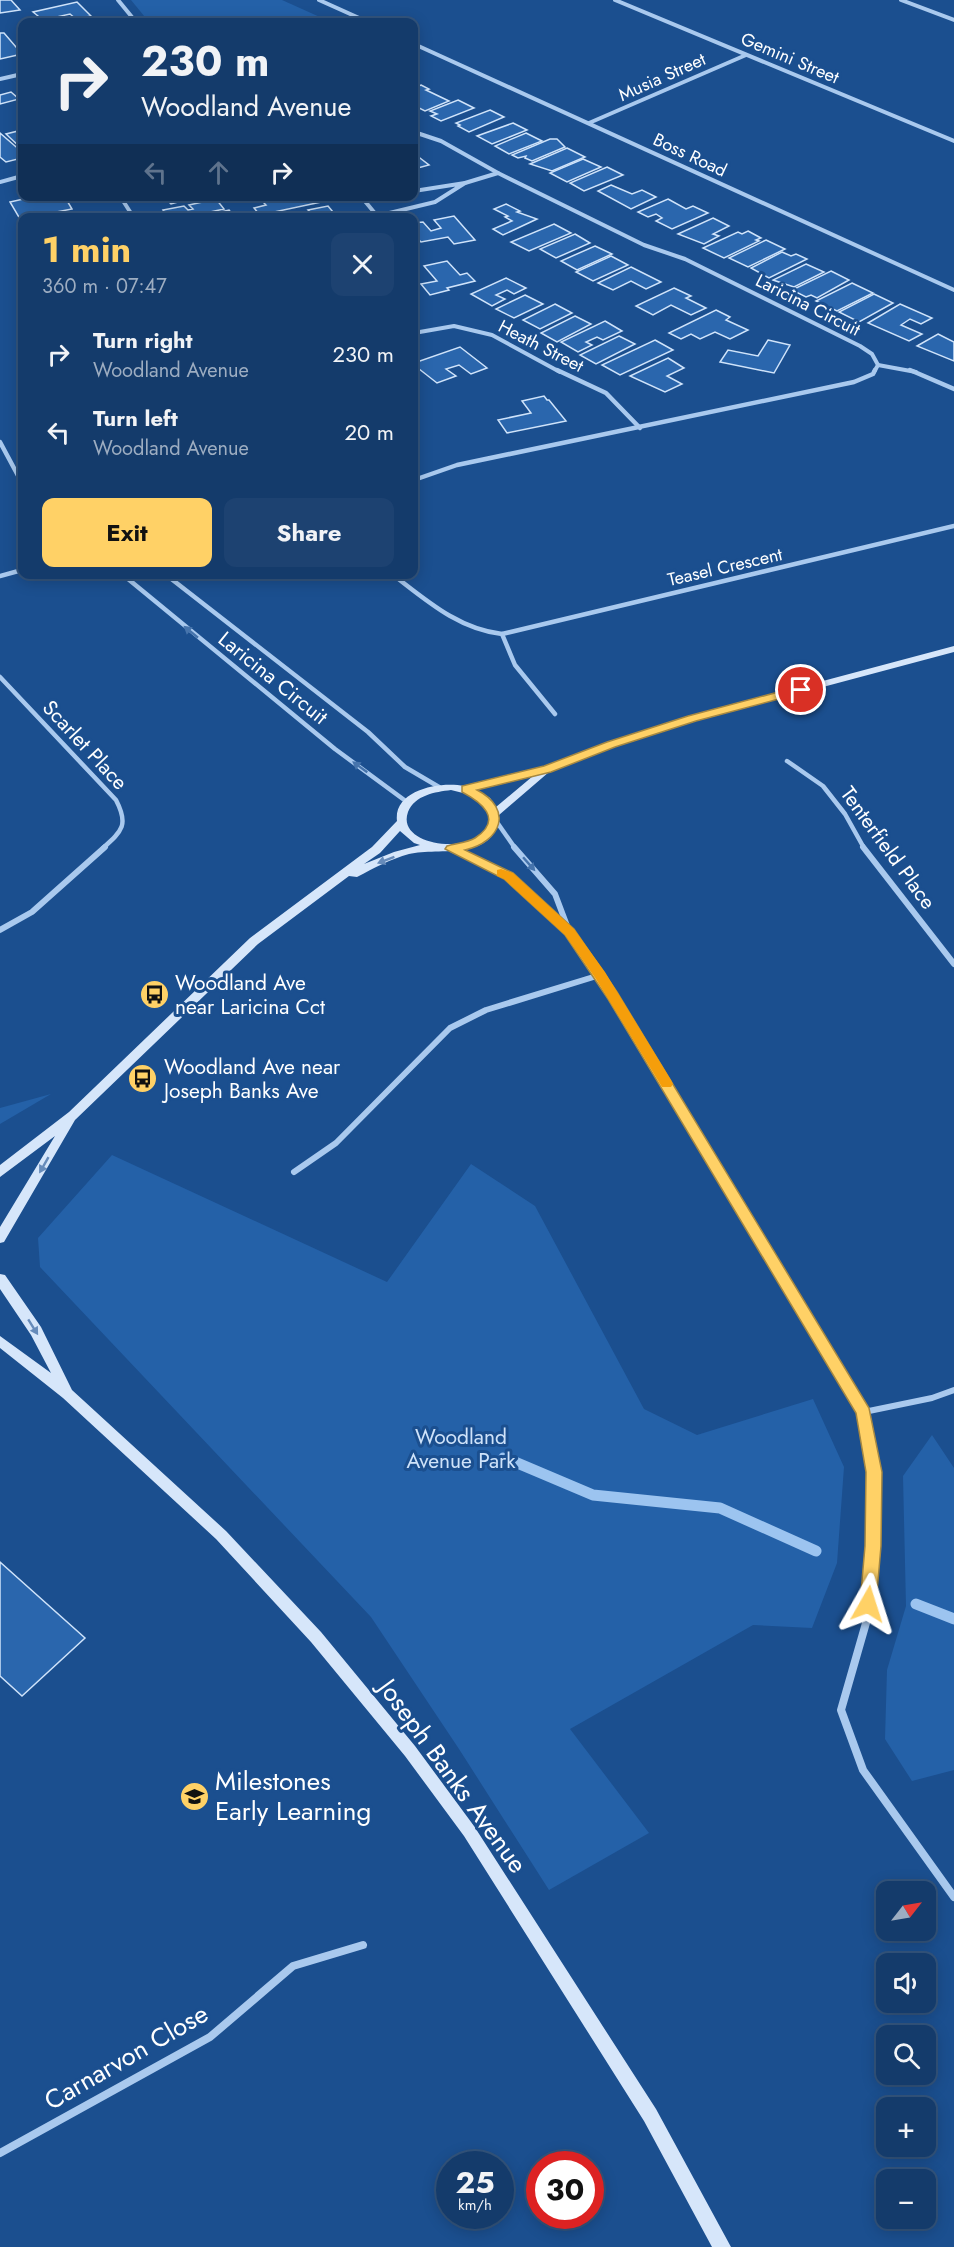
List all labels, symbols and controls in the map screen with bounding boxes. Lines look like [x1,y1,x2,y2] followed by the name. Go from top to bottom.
[737,26,844,91] street label: Gemini Street
[141,31,269,92] text: 230 m
[42,42,120,120] icon: right
[614,46,710,108] street label: Musia Street
[141,87,351,126] text: Woodland Avenue
[649,127,731,183] street label: Boss Road
[139,156,172,189] icon: left
[202,156,235,189] icon: ahead
[265,156,298,189] icon: right
[42,223,131,275] text: 1 min
[331,233,394,296] button: close
[751,267,865,343] street label: Laricina Circuit
[42,272,167,301] text: 360 m · 07:47
[494,313,589,379] street label: Heath Street
[93,324,193,356] text: Turn right
[42,338,75,371] icon: right
[333,338,394,370] text: 230 m
[93,356,249,385] text: Woodland Avenue
[93,402,178,434] text: Turn left
[42,416,75,449] icon: left
[345,416,394,448] text: 20 m
[93,434,249,463] text: Woodland Avenue
[42,498,212,567] button: Exit
[224,498,394,567] button: Share
[665,541,786,593] street label: Teasel Crescent
[212,624,334,732] street label: Laricina Circuit
[183,626,199,639] one-way arrow
[775,664,826,715] pin
[784,673,817,706] icon: arrive
[35,693,135,797] street label: Scarlet Place
[352,761,368,773] one-way arrow
[833,780,943,916] street label: Tenterfield Place
[376,855,394,865] one-way arrow
[522,856,535,871] one-way arrow
[175,968,325,1022] place label: Woodland Ave near Laricina Cct
[138,979,170,1011] bus stop icon: Woodland Ave near Laricina Cct
[161,1052,341,1106] place label: Woodland Ave near Joseph Banks Ave
[127,1063,159,1095] bus stop icon: Woodland Ave near Joseph Banks Ave
[39,1157,49,1174] one-way arrow
[28,1319,39,1336] one-way arrow
[406,1422,516,1476] park label: Woodland Avenue Park
[836,1572,900,1636] position arrow
[368,1669,537,1881] street label: Joseph Banks Avenue
[215,1762,371,1830] place label: Milestones Early Learning
[178,1780,210,1812] school or university icon: Milestones Early Learning
[876,1881,936,1941] north arrow
[876,1881,936,2229] map controls
[876,1953,936,2013] button: sound
[37,1995,215,2119] street label: Carnarvon Close
[876,2025,936,2085] button: search
[876,2097,936,2157] button: +
[526,2151,604,2229] speed limit sign: 30
[455,2161,495,2204] text: 25
[876,2169,936,2229] button: −
[458,2194,492,2216] text: km/h

